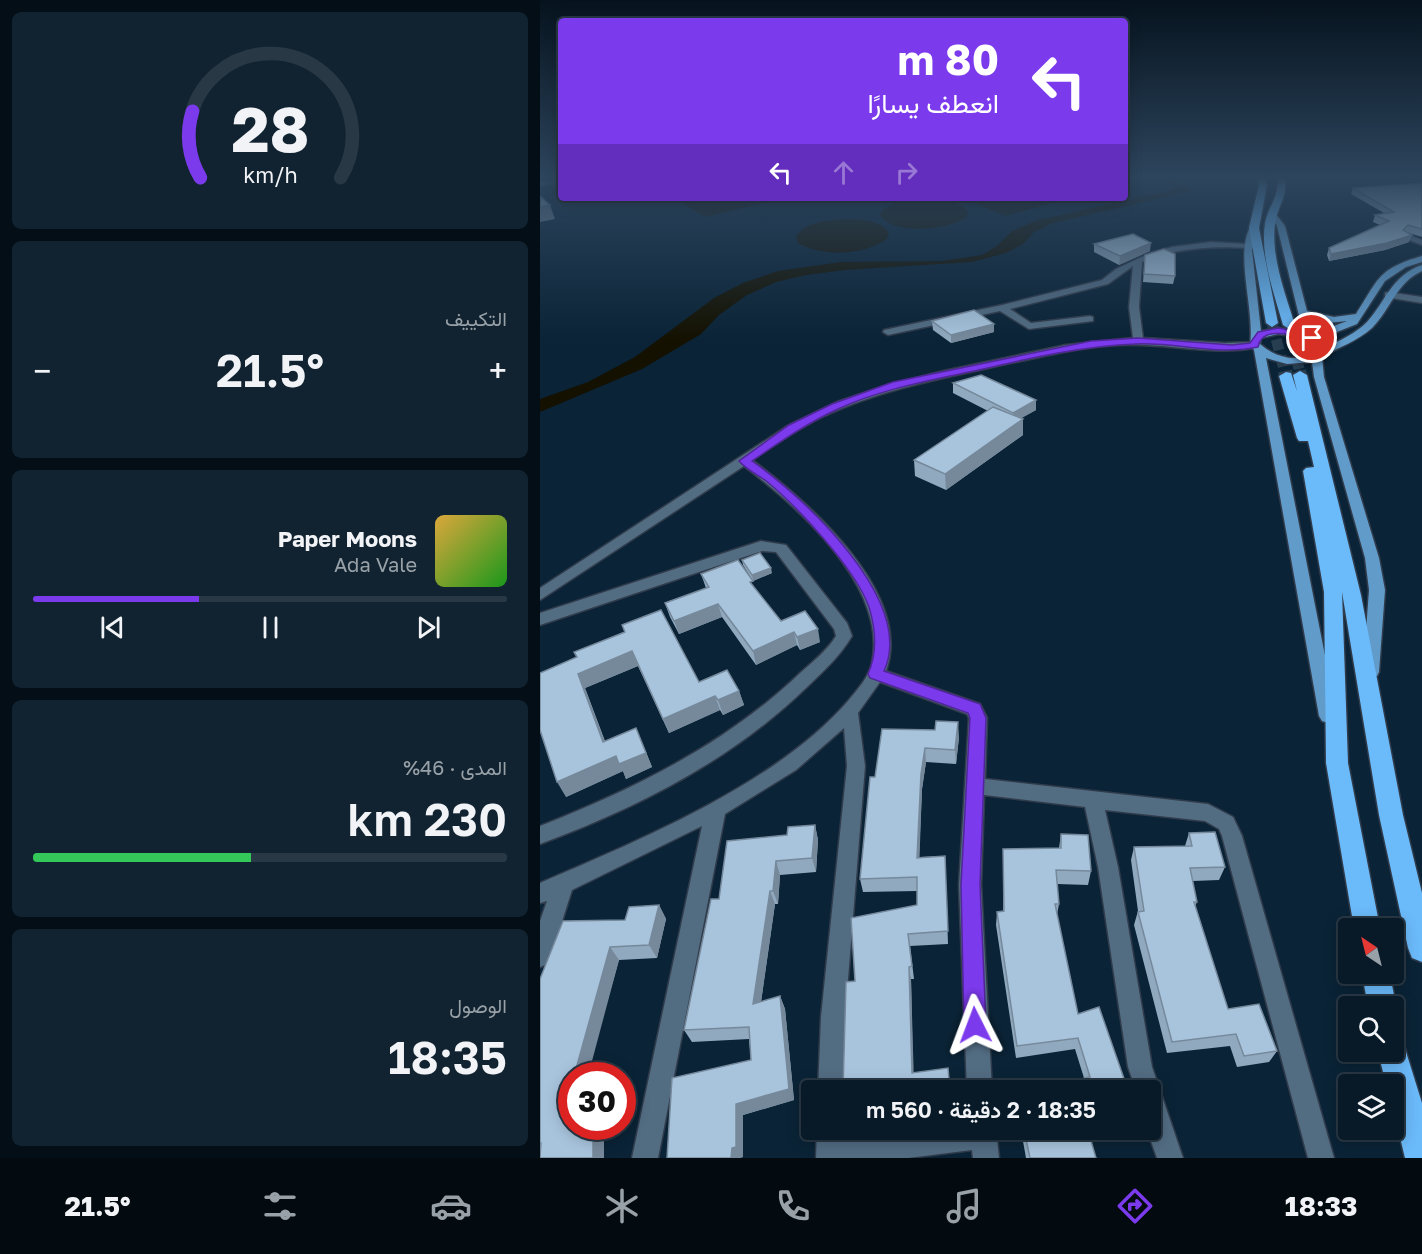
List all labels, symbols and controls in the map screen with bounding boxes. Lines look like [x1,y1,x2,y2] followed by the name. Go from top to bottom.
[898,34,999,84] text: 80 m
[1020,42,1098,120] icon: left
[868,87,999,119] text: انعطف يسارًا
[231,91,309,166] text: 28
[764,156,797,189] icon: left
[827,156,860,189] icon: ahead
[890,156,923,189] icon: right
[243,162,297,188] text: km/h
[445,306,507,330] text: التكييف
[1286,312,1337,363] pin
[1295,321,1328,354] icon: arrive
[216,343,324,397] text: 21.5°
[33,351,51,390] text: −
[489,351,507,390] text: +
[278,525,417,552] text: Paper Moons
[334,552,417,576] text: Ada Vale
[96,611,129,644] icon: previous
[254,611,287,644] icon: pause
[412,611,445,644] icon: next
[403,755,507,779] text: المدى · 46%
[348,792,507,846] text: 230 km
[1338,918,1404,984] north arrow
[1338,918,1404,1140] map controls
[449,993,507,1017] text: الوصول
[943,993,1007,1057] position arrow
[1338,996,1404,1062] button: search
[388,1030,507,1084] text: 18:35
[558,1062,636,1140] speed limit sign: 30
[1338,1074,1404,1140] button: layers
[866,1096,1096,1123] text: 18:35 · 2 دقيقة · 560 m
[259,1185,301,1227] icon: filters
[430,1185,472,1227] icon: car
[601,1185,643,1227] icon: climate
[772,1185,814,1227] icon: phone
[943,1185,985,1227] icon: music
[1114,1185,1156,1227] icon: directions
[65,1190,131,1222] text: 21.5°
[1285,1190,1358,1222] text: 18:33

